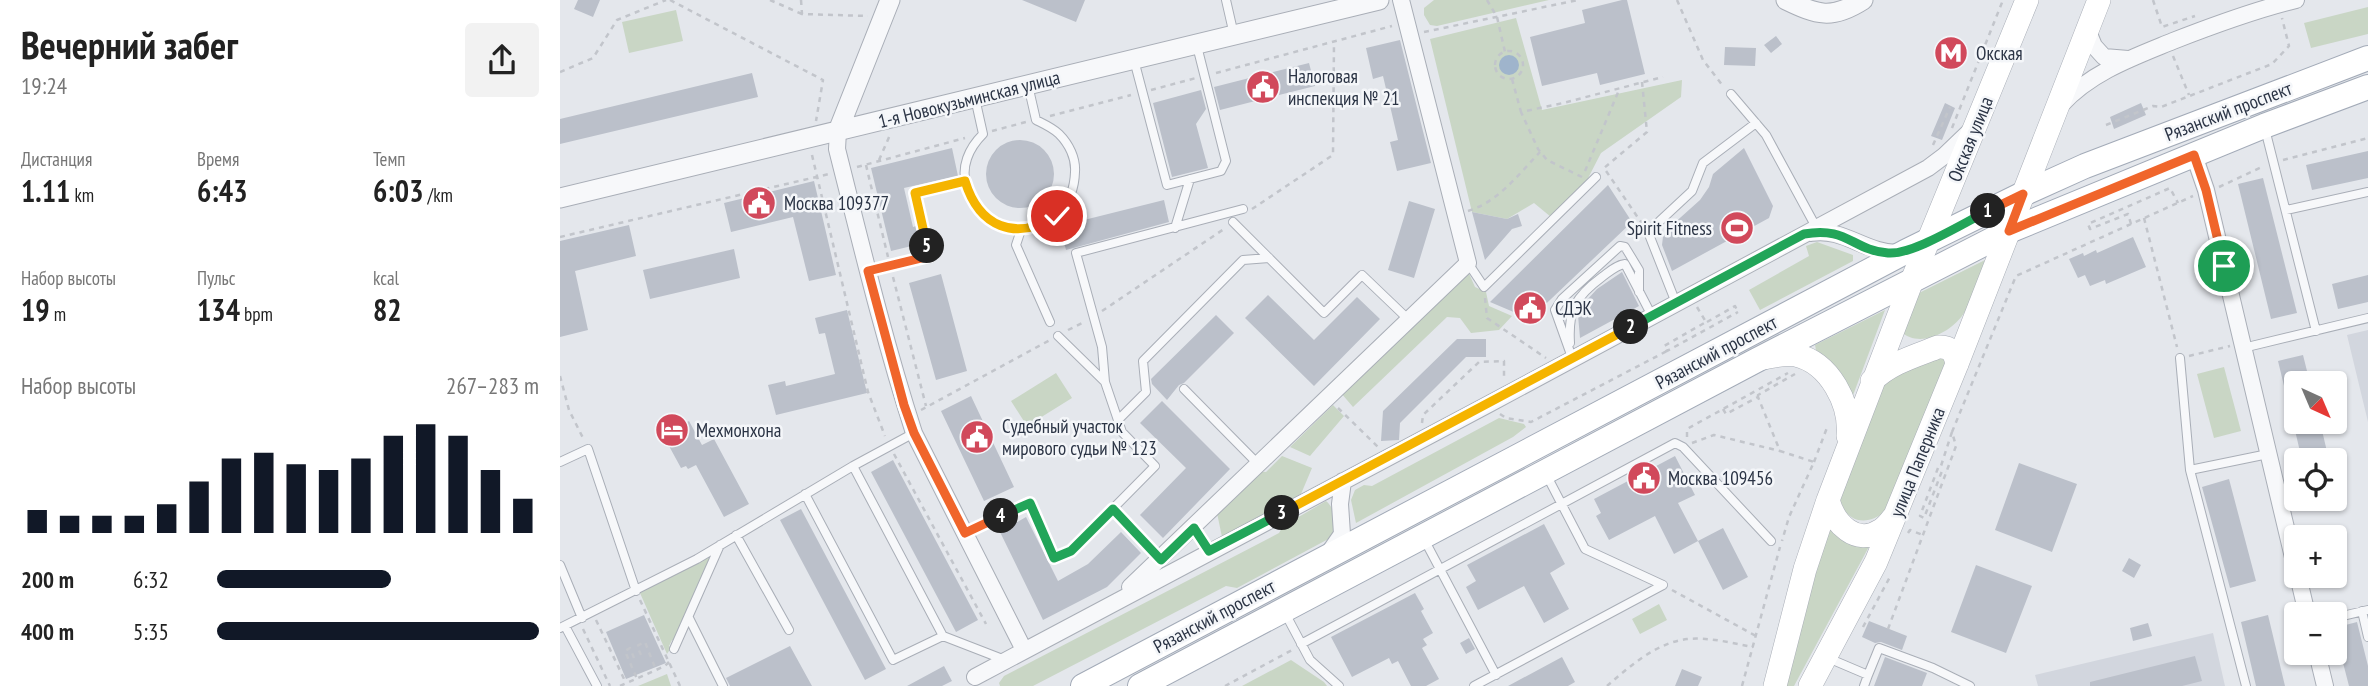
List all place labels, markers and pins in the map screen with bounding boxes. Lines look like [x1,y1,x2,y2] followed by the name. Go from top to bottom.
[1932,34,1970,72] metro station icon: Окская
[1976,41,2023,65] place label: Окская
[1288,64,1400,110] place label: Налоговая инспекция № 21
[1244,68,1282,106] public building icon: Налоговая инспекция № 21
[740,184,778,222] public building icon: Москва 109377
[1027,186,1087,246] pin
[784,191,889,215] place label: Москва 109377
[1970,194,2006,228] pin: 1
[1718,209,1756,247] sports icon: Spirit Fitness
[1627,216,1712,240] place label: Spirit Fitness
[910,229,944,264] pin: 5
[2194,236,2254,296] pin
[1511,289,1549,327] public building icon: СДЭК
[1555,296,1592,320] place label: СДЭК
[1614,310,1648,344] pin: 2
[653,411,691,449] hotel icon: Мехмонхона
[1002,414,1157,460] place label: Судебный участок мирового судьи № 123
[696,418,781,442] place label: Мехмонхона
[958,418,996,456] public building icon: Судебный участок мирового судьи № 123
[1625,459,1663,497] public building icon: Москва 109456
[1668,466,1773,490] place label: Москва 109456
[1264,496,1300,530] pin: 3
[984,498,1018,534] pin: 4

